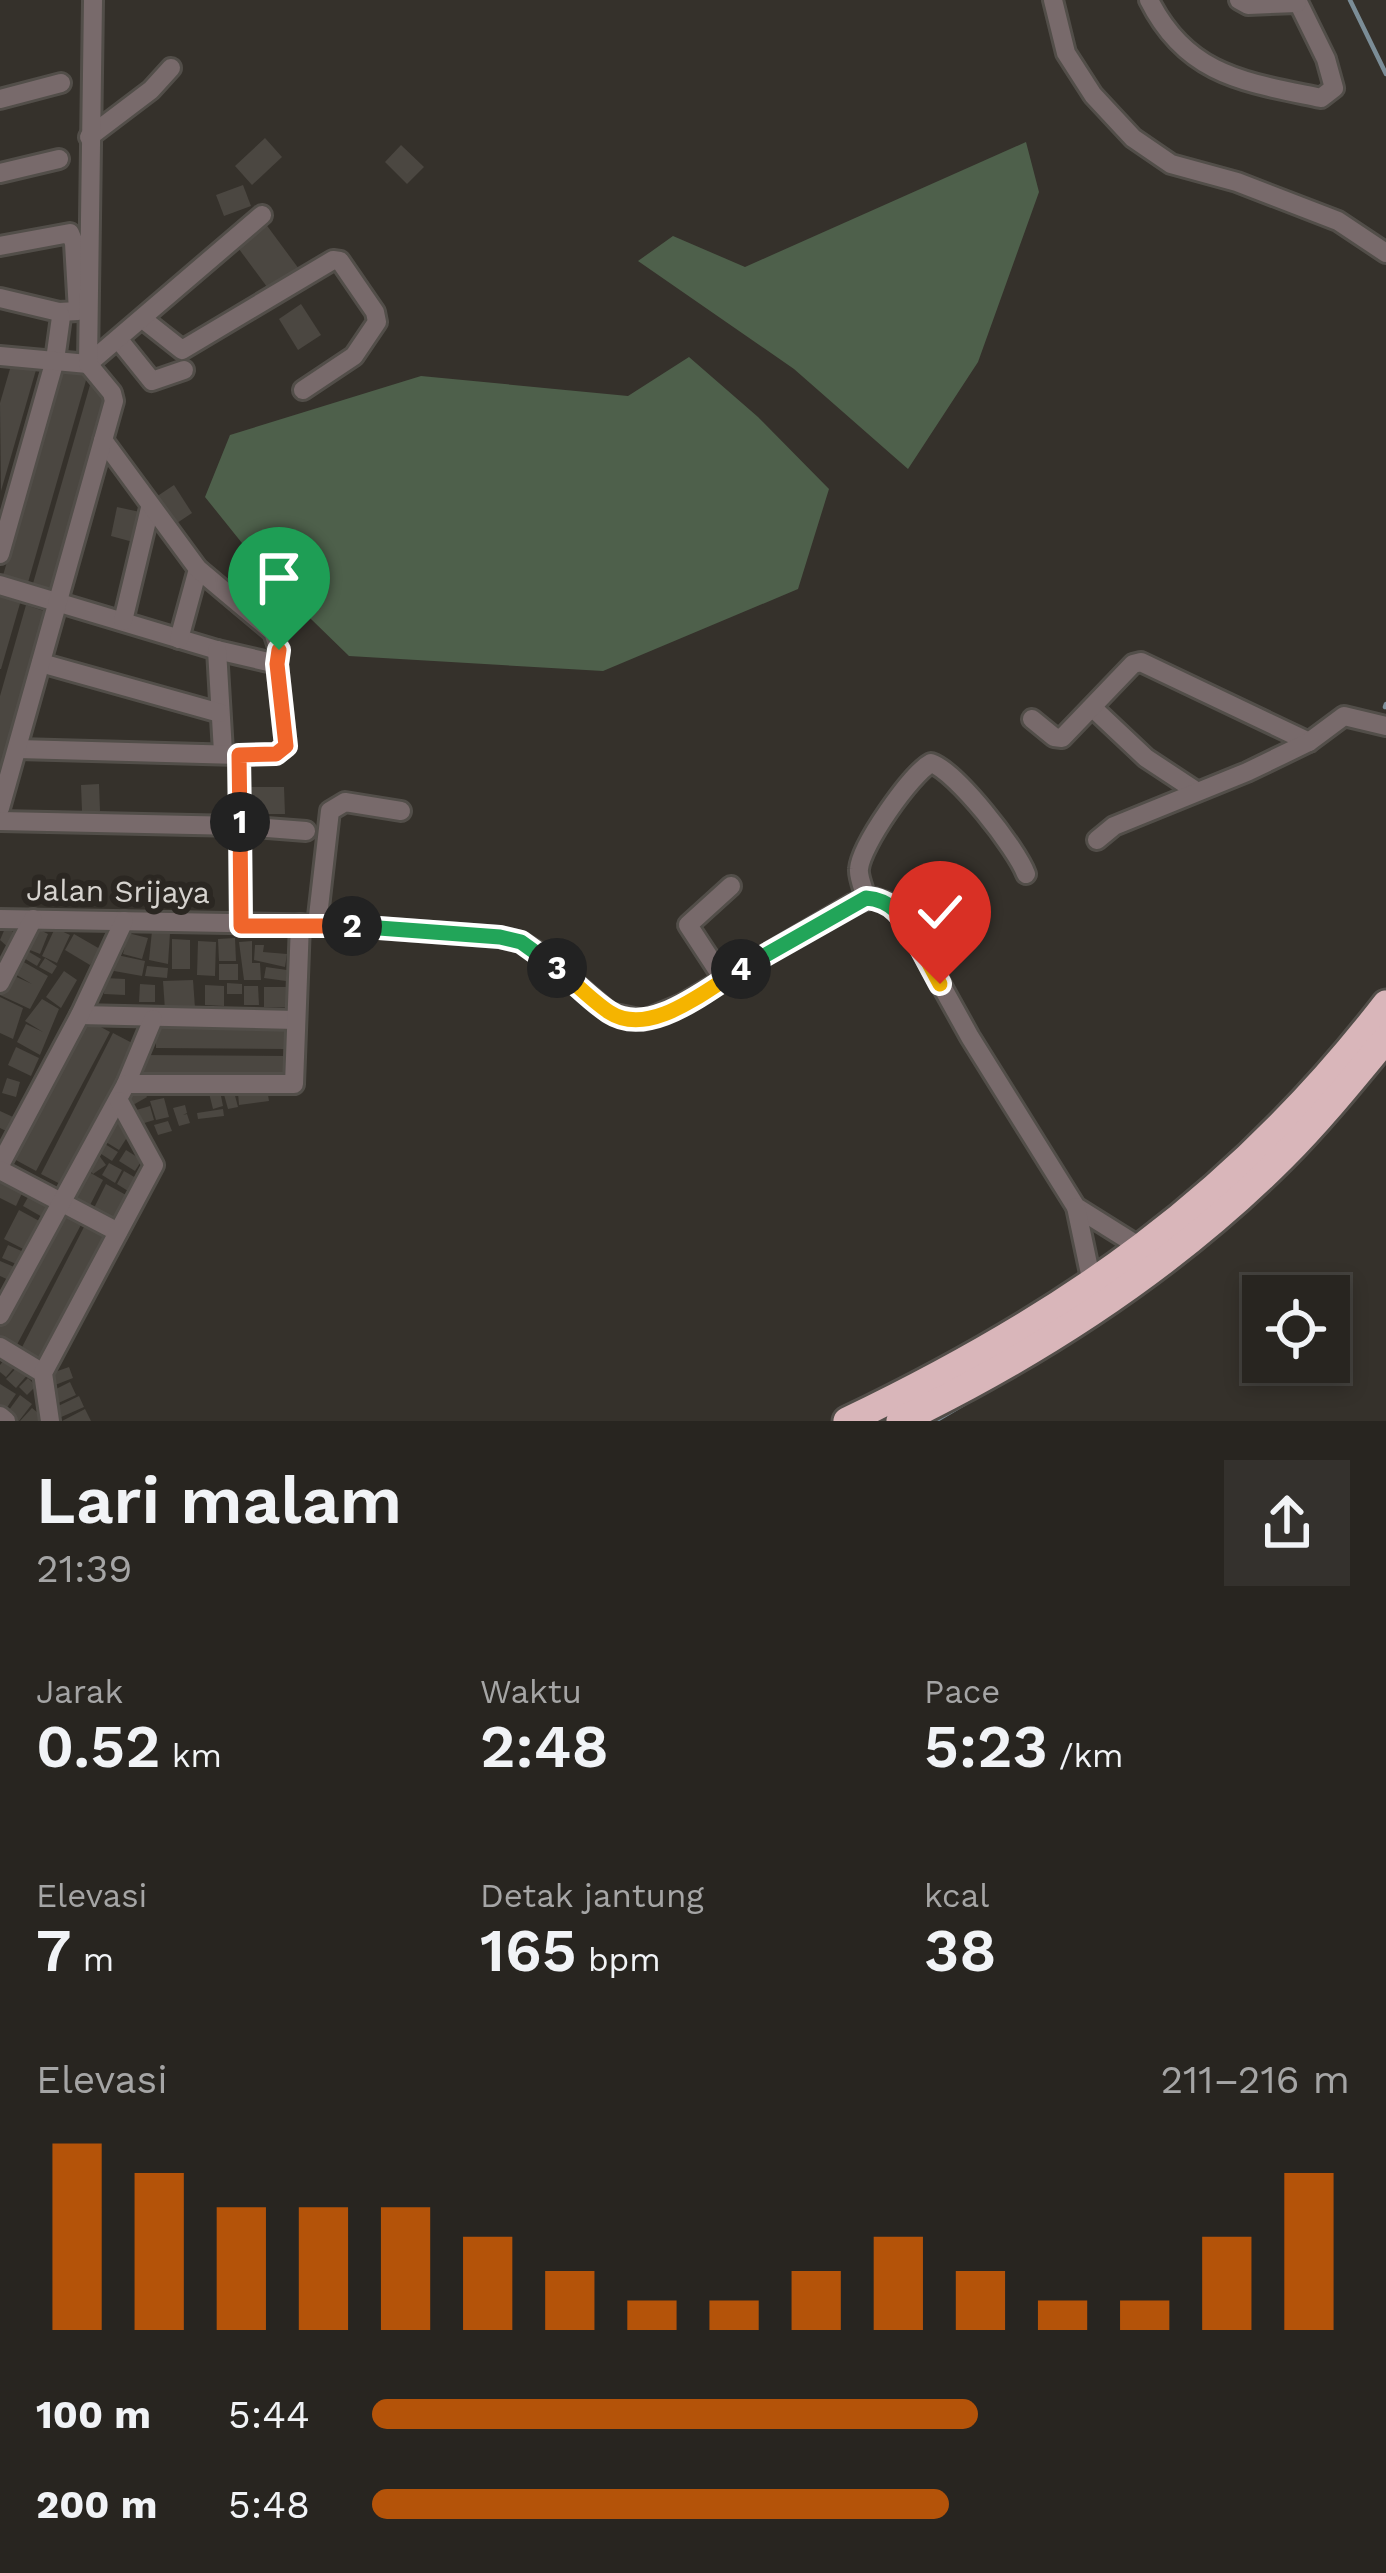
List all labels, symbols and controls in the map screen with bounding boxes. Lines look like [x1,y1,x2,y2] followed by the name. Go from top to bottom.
[228,527,330,650] pin
[246,545,312,611] icon: arrive
[210,792,270,852] pin: 1
[233,802,247,841] text: 1
[889,861,991,984] pin
[26,872,210,910] street label: Jalan Srijaya
[907,879,973,945] icon: check
[322,896,382,956] pin: 2
[342,906,362,945] text: 2
[527,938,587,998] pin: 3
[711,939,771,999] pin: 4
[547,948,567,987] text: 3
[730,949,752,988] text: 4
[1242,1275,1350,1383] map controls
[1242,1275,1350,1383] button: locate
[1224,1460,1350,1586] button: share
[36,1462,402,1539] text: Lari malam
[36,1546,132,1591] text: 21:39
[36,1672,123,1711] text: Jarak
[480,1672,582,1711] text: Waktu
[924,1672,1000,1711] text: Pace
[36,1711,161,1782] text: 0.52
[480,1711,609,1782] text: 2:48
[924,1711,1048,1782] text: 5:23
[161,1736,222,1775] text: km
[1048,1736,1124,1775] text: /km
[36,1876,147,1915] text: Elevasi
[480,1876,704,1915] text: Detak jantung
[924,1876,989,1915] text: kcal
[36,1915,71,1986] text: 7
[480,1915,577,1986] text: 165
[924,1915,997,1986] text: 38
[71,1940,114,1979] text: m
[577,1940,661,1979] text: bpm
[36,2057,168,2102] text: Elevasi
[1160,2057,1350,2102] text: 211–216 m
[36,2392,151,2437] text: 100 m
[228,2392,310,2437] text: 5:44
[36,2482,157,2527] text: 200 m
[228,2482,310,2527] text: 5:48

